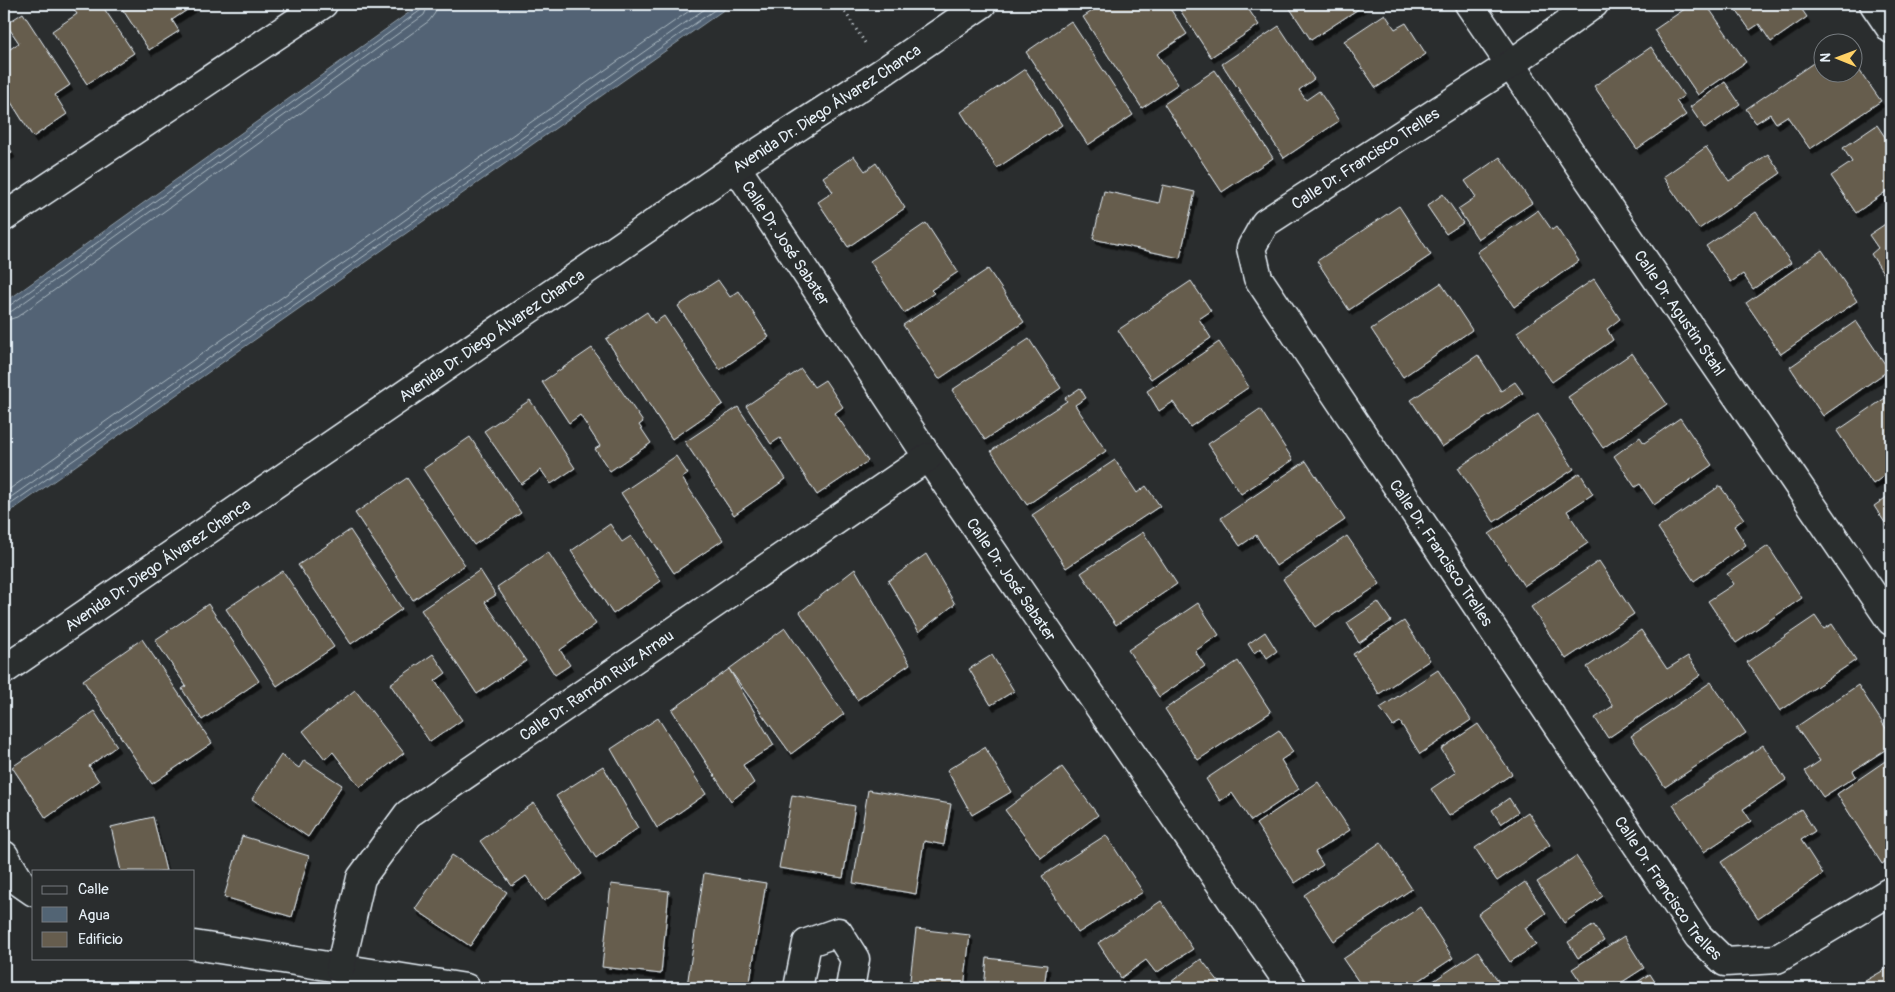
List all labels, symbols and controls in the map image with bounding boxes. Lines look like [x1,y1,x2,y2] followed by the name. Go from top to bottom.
[1812,32,1862,82] north arrow
[729,40,925,178] street label: Avenida Dr. Diego Álvarez Chanca
[1817,53,1834,63] text: N
[1288,104,1443,214] street label: Calle Dr. Francisco Trelles
[737,177,834,310] street label: Calle Dr. José Sabater
[1629,247,1729,380] street label: Calle Dr. Agustin Stahl
[395,265,588,407] street label: Avenida Dr. Diego Álvarez Chanca
[1385,476,1497,630] street label: Calle Dr. Francisco Trelles
[61,495,255,636] street label: Avenida Dr. Diego Álvarez Chanca
[962,514,1060,646] street label: Calle Dr. José Sabater
[516,626,678,746] street label: Calle Dr. Ramón Ruiz Arnau
[1610,813,1726,965] street label: Calle Dr. Francisco Trelles
[32,870,195,960] legend
[78,880,109,899] text: Calle
[78,906,110,925] text: Agua
[78,930,123,949] text: Edificio

